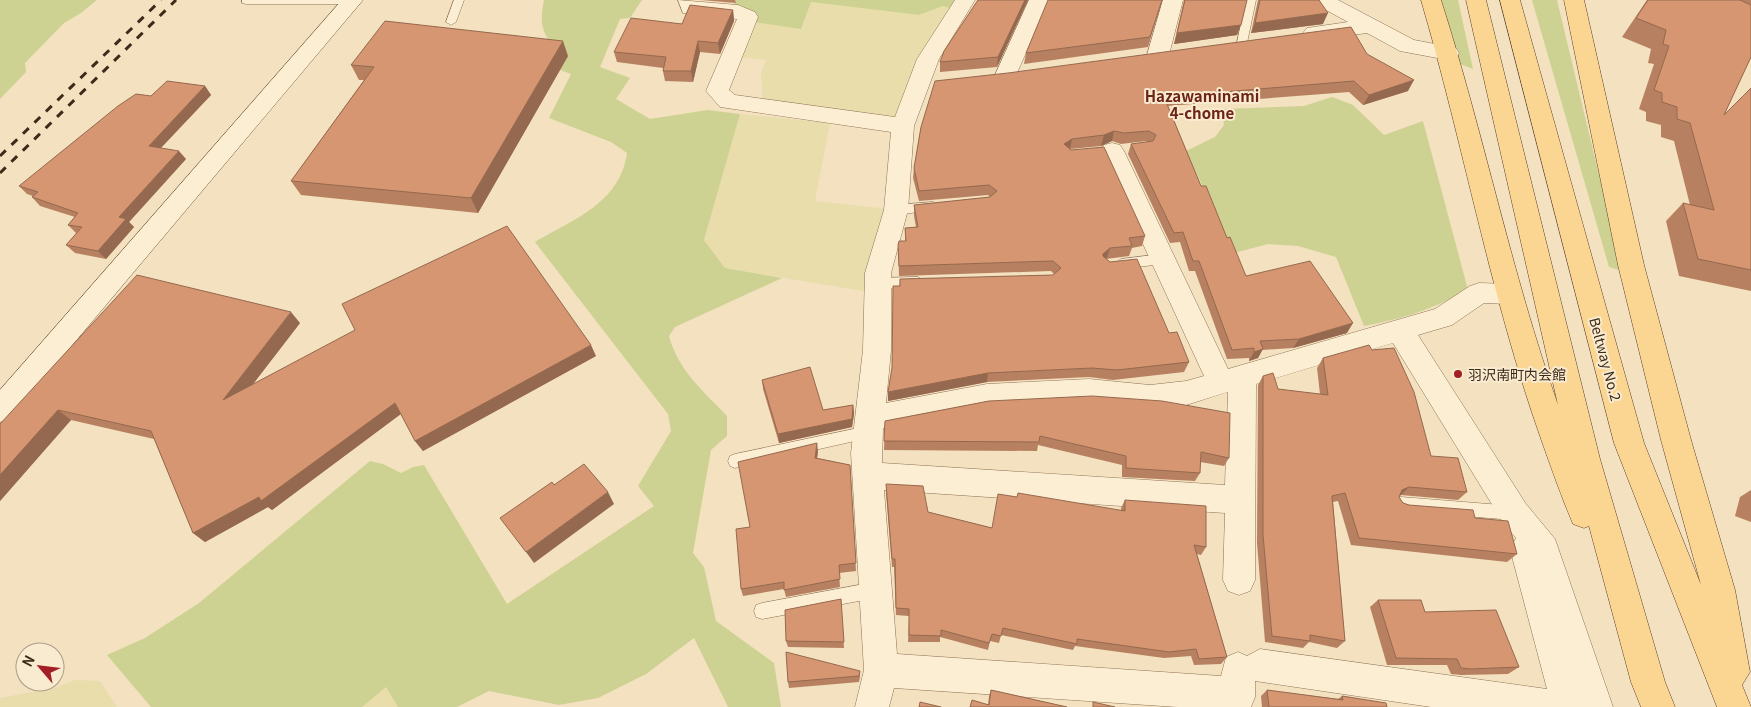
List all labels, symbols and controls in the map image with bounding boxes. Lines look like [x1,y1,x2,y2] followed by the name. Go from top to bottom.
[1145,85,1259,123] district label: Hazawaminami 4-chome
[1585,315,1627,403] street label: Beltway No.2
[1468,364,1566,384] place label: 羽沢南町内会館
[1452,368,1464,380] marker: 羽沢南町内会館
[15,642,65,692] north arrow
[16,651,39,670] text: N

